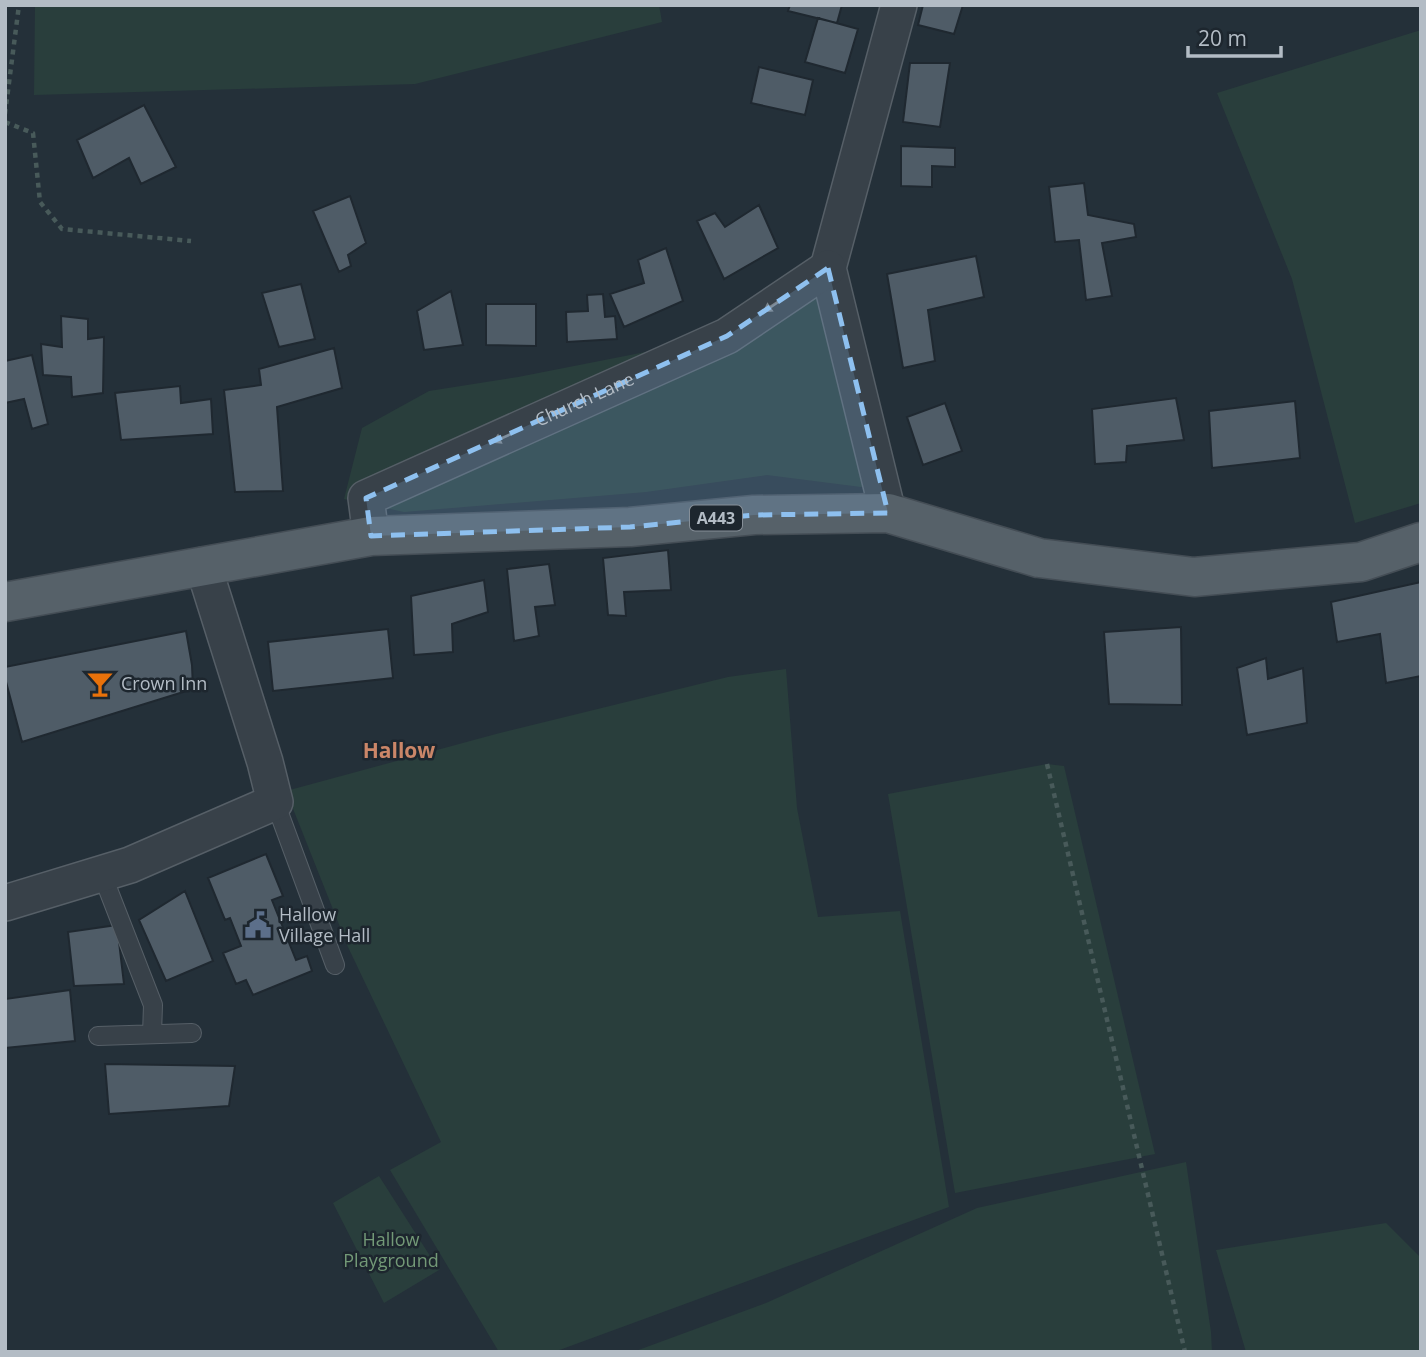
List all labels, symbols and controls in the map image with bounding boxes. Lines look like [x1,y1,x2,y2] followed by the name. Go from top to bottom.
[1188,14,1281,58] scale bar
[1198,24,1247,52] text: 20 m
[763,299,781,313] one-way arrow
[531,366,637,432] street label: Church Lane
[491,432,512,443] one-way arrow
[690,505,742,530] road number: A443
[85,669,115,699] bar icon: Crown Inn
[121,671,207,695] place label: Crown Inn
[363,736,435,764] district label: Hallow
[279,902,370,947] place label: Hallow Village Hall
[243,910,273,940] public building icon: Hallow Village Hall
[343,1227,439,1272] park label: Hallow Playground

